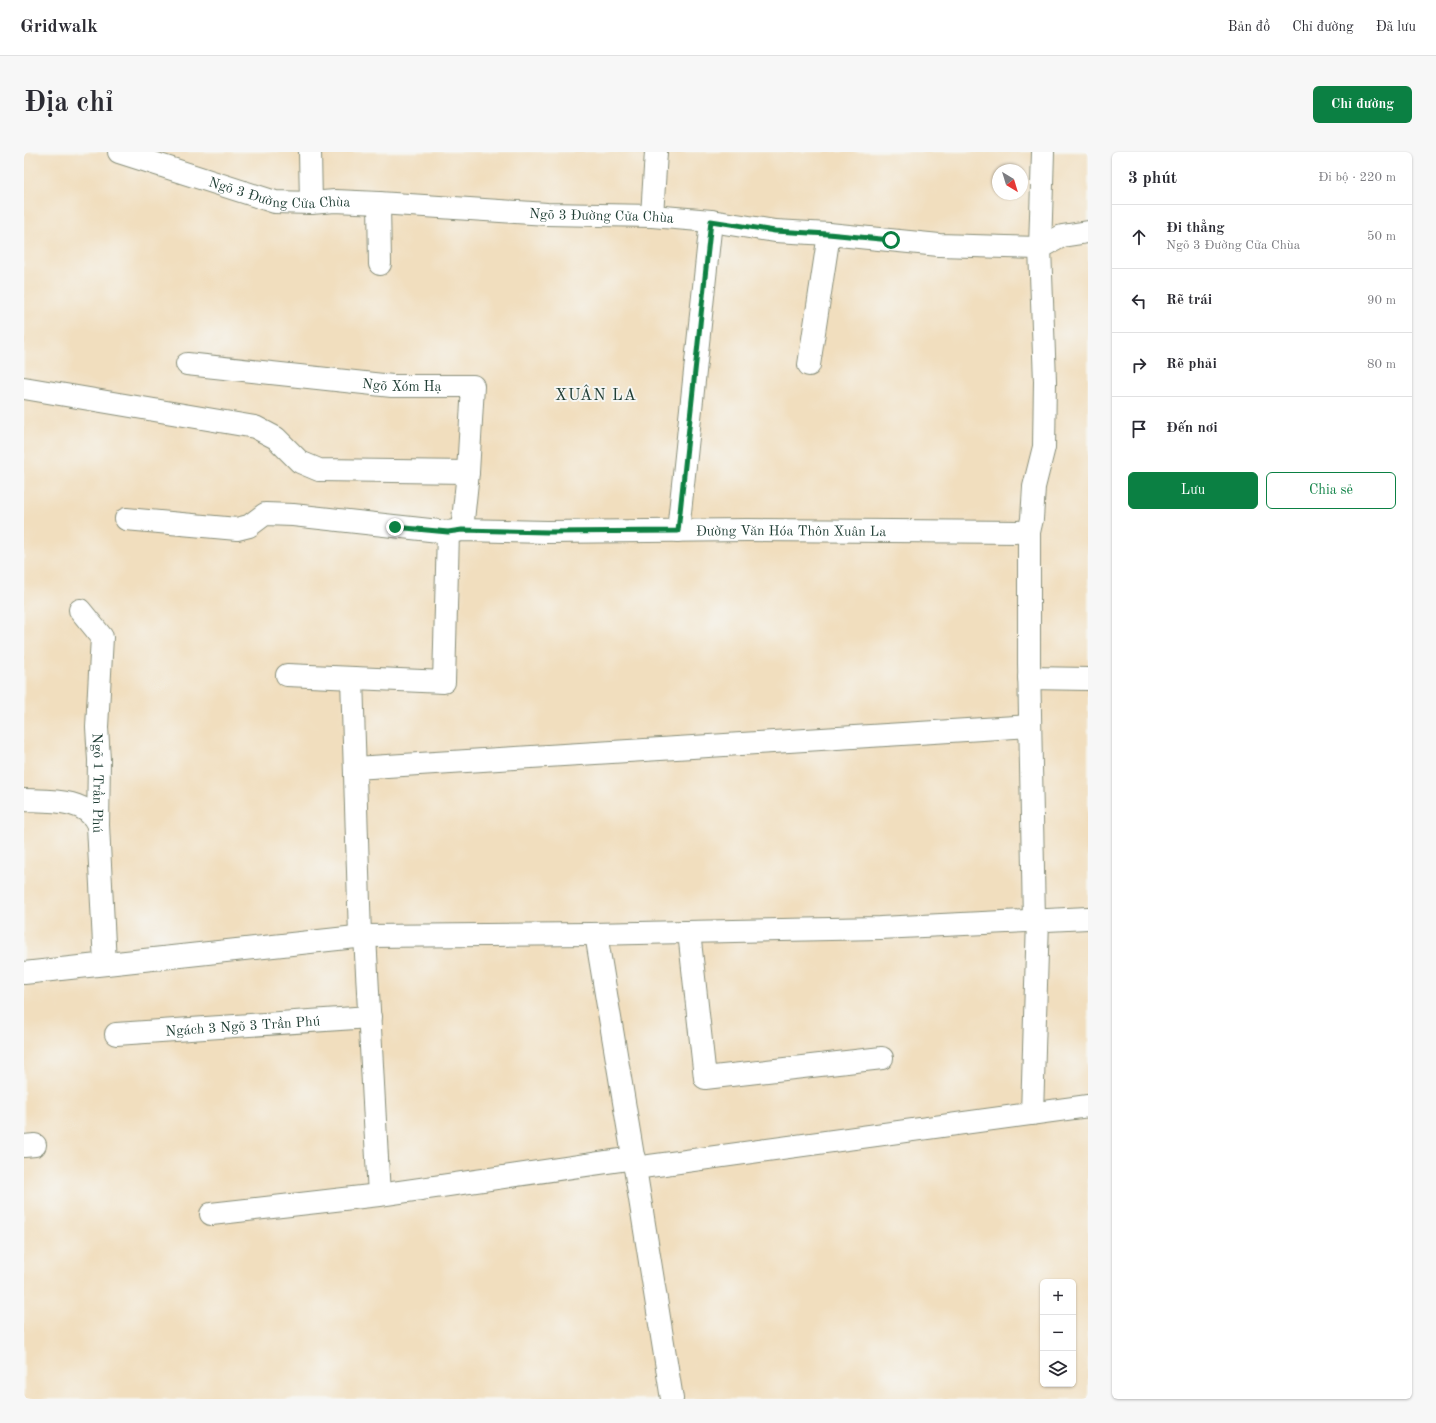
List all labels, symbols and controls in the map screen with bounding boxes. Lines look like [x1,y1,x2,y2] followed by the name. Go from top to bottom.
[20,18,98,37] text: Gridwalk
[1228,20,1270,34] text: Bản đồ
[1292,20,1354,34] text: Chỉ đường
[1376,20,1416,34] text: Đã lưu
[1313,86,1412,123] button: Chỉ đường
[24,90,113,118] text: Địa chỉ
[992,164,1028,200] north arrow
[1128,170,1177,187] text: 3 phút
[1318,171,1396,184] text: Đi bộ · 220 m
[207,175,351,211] street label: Ngõ 3 Đường Cửa Chùa
[529,207,674,226] street label: Ngõ 3 Đường Cửa Chùa
[1166,221,1225,236] text: Đi thẳng
[1128,226,1150,248] icon: ahead
[1367,230,1396,243] text: 50 m
[882,231,900,249] route start
[1166,239,1300,252] text: Ngõ 3 Đường Cửa Chùa
[1128,290,1150,312] icon: left
[1166,293,1212,308] text: Rẽ trái
[1367,294,1396,307] text: 90 m
[1128,354,1150,376] icon: right
[1166,357,1217,372] text: Rẽ phải
[1367,358,1396,371] text: 80 m
[361,377,442,394] street label: Ngõ Xóm Hạ
[555,384,637,404] district label: XUÂN LA
[1128,418,1150,440] icon: arrive
[1166,421,1218,436] text: Đến nơi
[1128,472,1258,509] button: Lưu
[1266,472,1396,509] button: Chia sẻ
[386,518,404,536] route end
[696,524,886,539] street label: Đường Văn Hóa Thôn Xuân La
[89,733,107,834] street label: Ngõ 1 Trần Phú
[165,1014,321,1039] street label: Ngách 3 Ngõ 3 Trần Phú
[1040,1279,1076,1387] map controls
[1040,1279,1076,1315] button: +
[1040,1315,1076,1351] button: −
[1040,1351,1076,1387] button: layers

